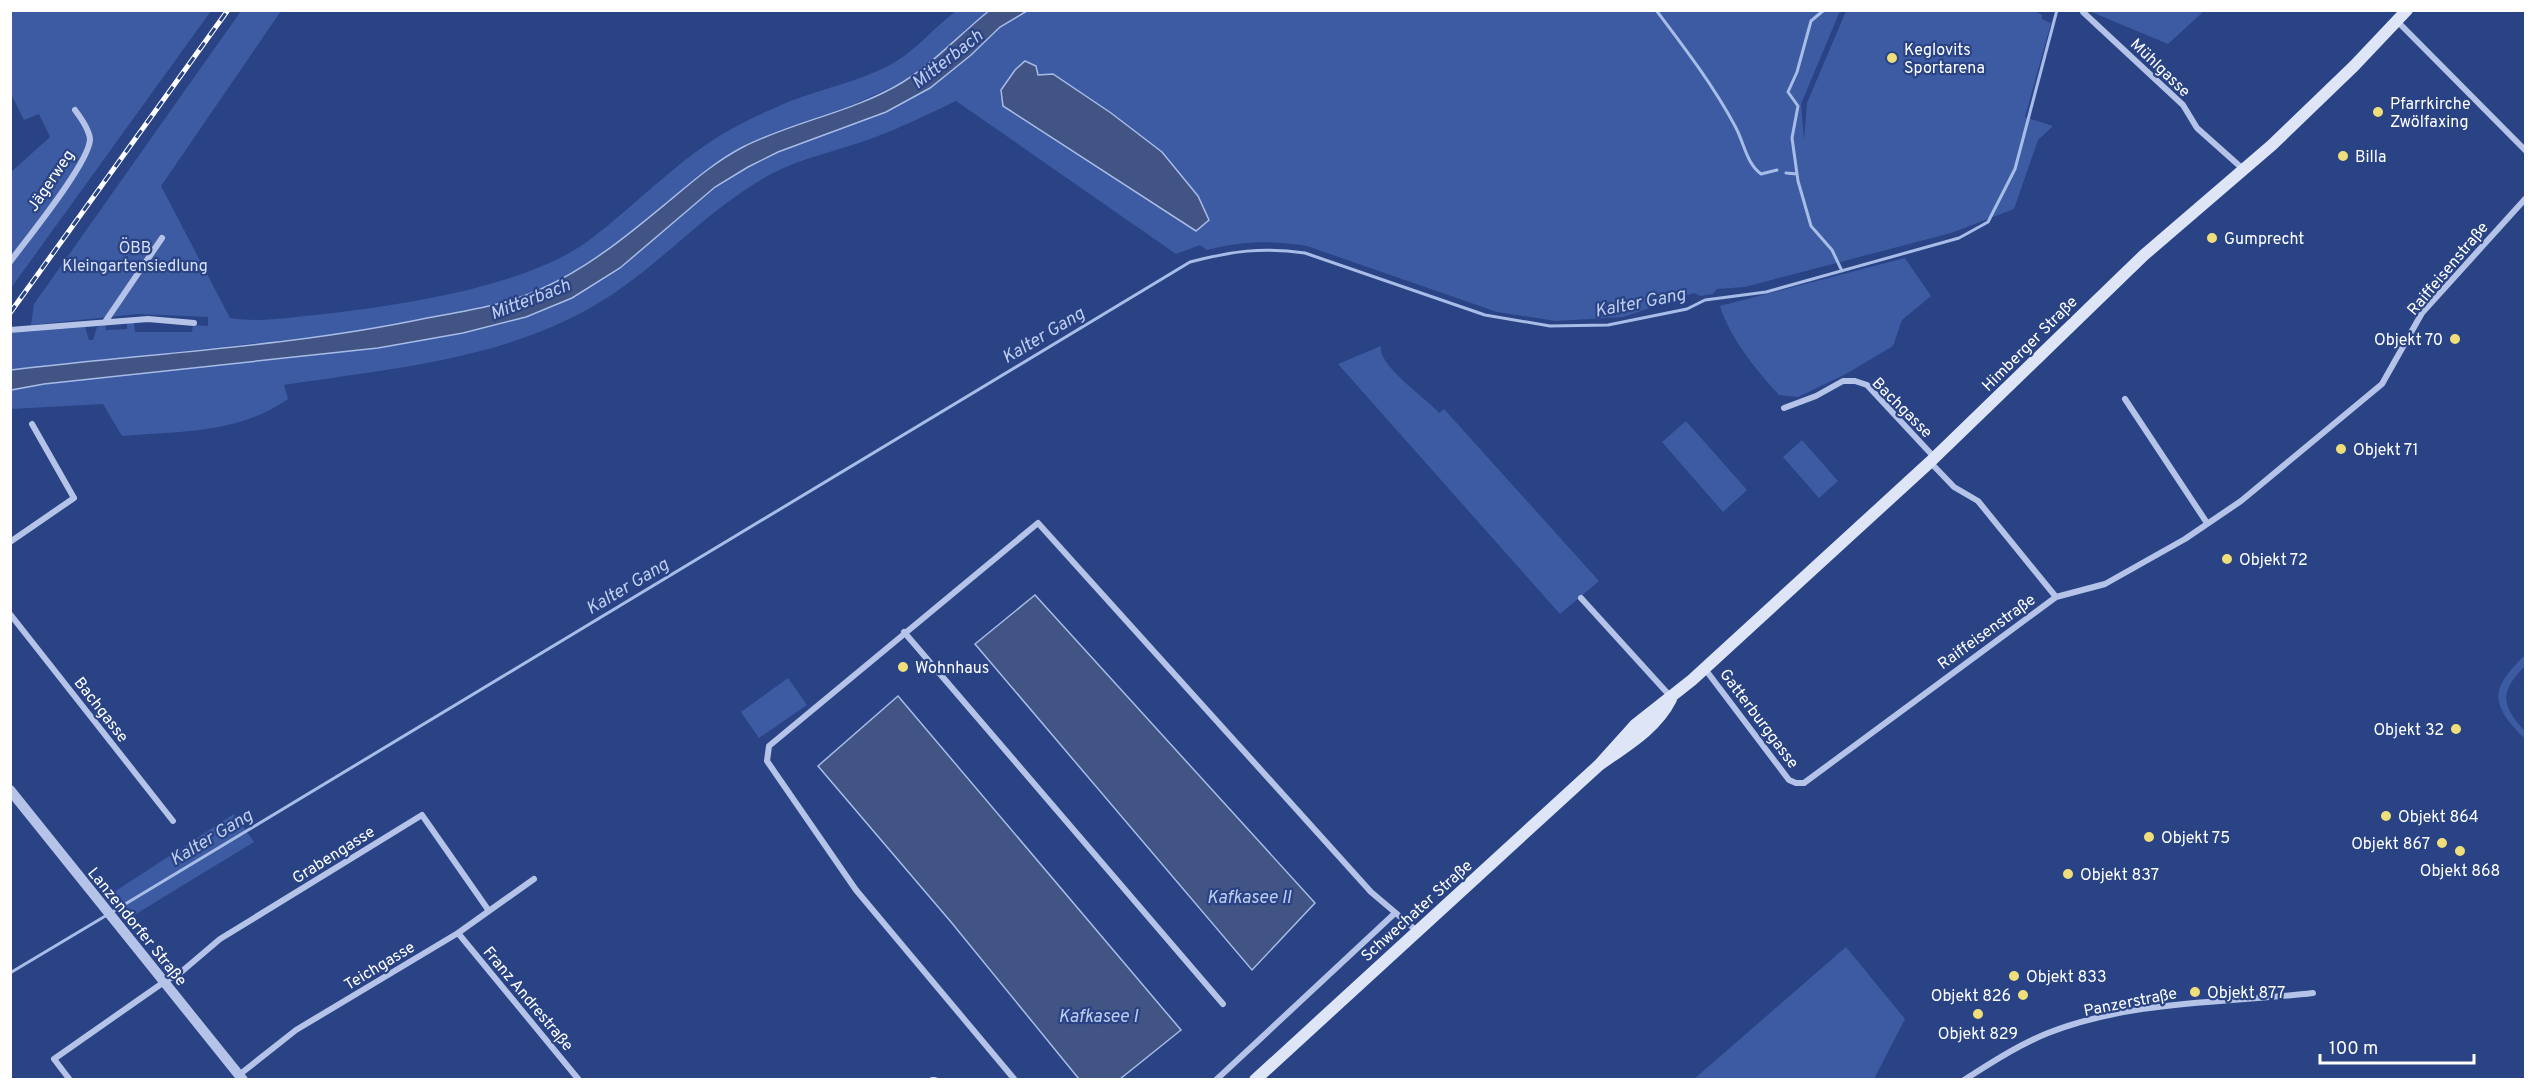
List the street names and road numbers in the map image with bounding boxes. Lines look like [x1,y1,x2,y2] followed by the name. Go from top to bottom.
[2125,35,2194,102] street label: Mühlgasse
[24,146,80,216] street label: Jägerweg
[2404,218,2493,320] street label: Raiffeisenstraße
[1978,292,2082,396] street label: Himberger Straße
[1867,374,1936,443] street label: Bachgasse
[1934,590,2040,675] street label: Raiffeisenstraße
[1714,665,1802,773] street label: Gatterburggasse
[69,674,132,747] street label: Bachgasse
[289,822,379,889] street label: Grabengasse
[1358,856,1477,967] street label: Schwechater Straße
[82,864,190,991] street label: Lanzendorfer Straße
[341,938,419,996] street label: Teichgasse
[478,943,577,1056] street label: Franz Andrestraße
[2082,984,2179,1022] street label: Panzerstraße

